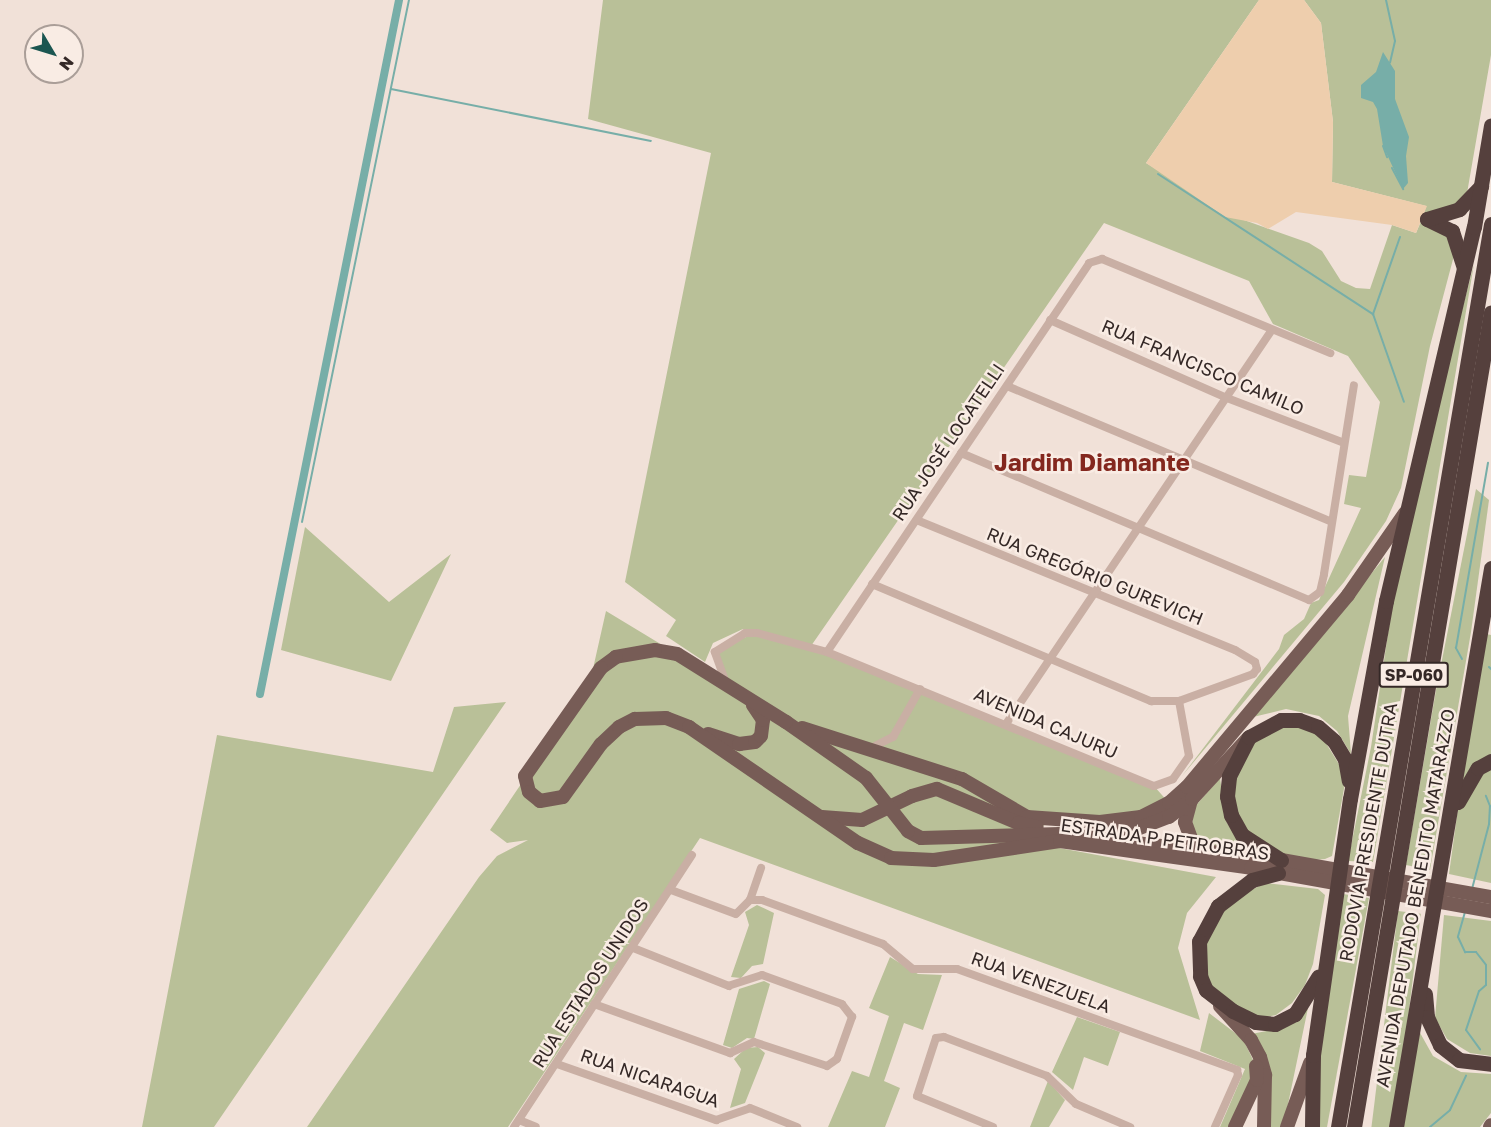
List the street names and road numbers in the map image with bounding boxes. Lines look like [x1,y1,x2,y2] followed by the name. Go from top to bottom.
[1099,315,1307,419] street label: RUA FRANCISCO CAMILO
[887,359,1009,525] street label: RUA JOSÉ LOCATELLI
[984,523,1206,629] street label: RUA GREGÓRIO GUREVICH
[1378,662,1450,688] road number: SP-060
[971,683,1121,763] street label: AVENIDA CAJURU
[1335,701,1401,963] street label: RODOVIA PRESIDENTE DUTRA
[1371,707,1459,1089] street label: AVENIDA DEPUTADO BENEDITO MATARAZZO
[1059,814,1271,864] street label: ESTRADA P PETROBRAS
[527,894,653,1072] street label: RUA ESTADOS UNIDOS
[968,947,1114,1017] street label: RUA VENEZUELA
[578,1044,722,1112] street label: RUA NICARAGUA

